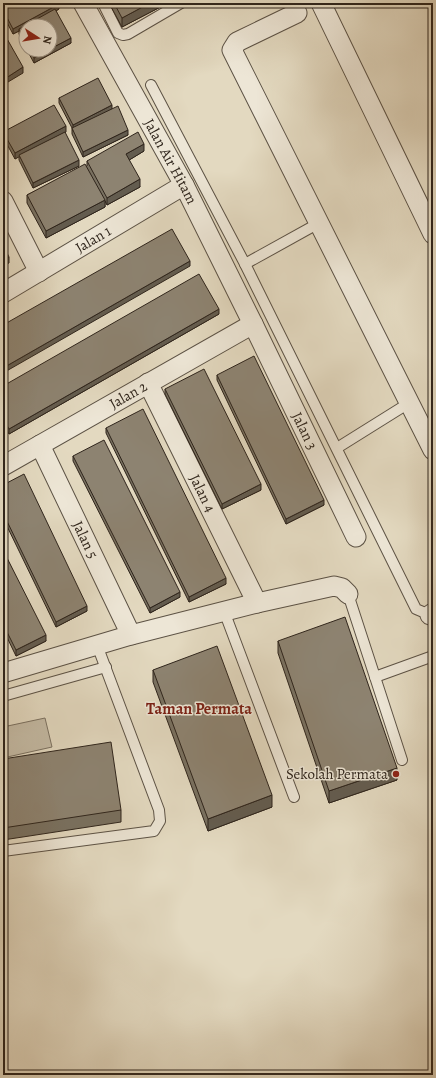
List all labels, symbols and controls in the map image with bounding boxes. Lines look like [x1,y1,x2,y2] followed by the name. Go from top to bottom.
[18,18,58,58] north arrow
[39,34,55,45] text: N
[139,115,202,208] street label: Jalan Air Hitam
[72,221,115,258] street label: Jalan 1
[106,376,151,414] street label: Jalan 2
[287,409,322,453] street label: Jalan 3
[185,471,221,516] street label: Jalan 4
[68,517,103,562] street label: Jalan 5
[146,698,252,720] district label: Taman Permata
[286,764,388,784] place label: Sekolah Permata
[391,769,401,779] marker: Sekolah Permata

